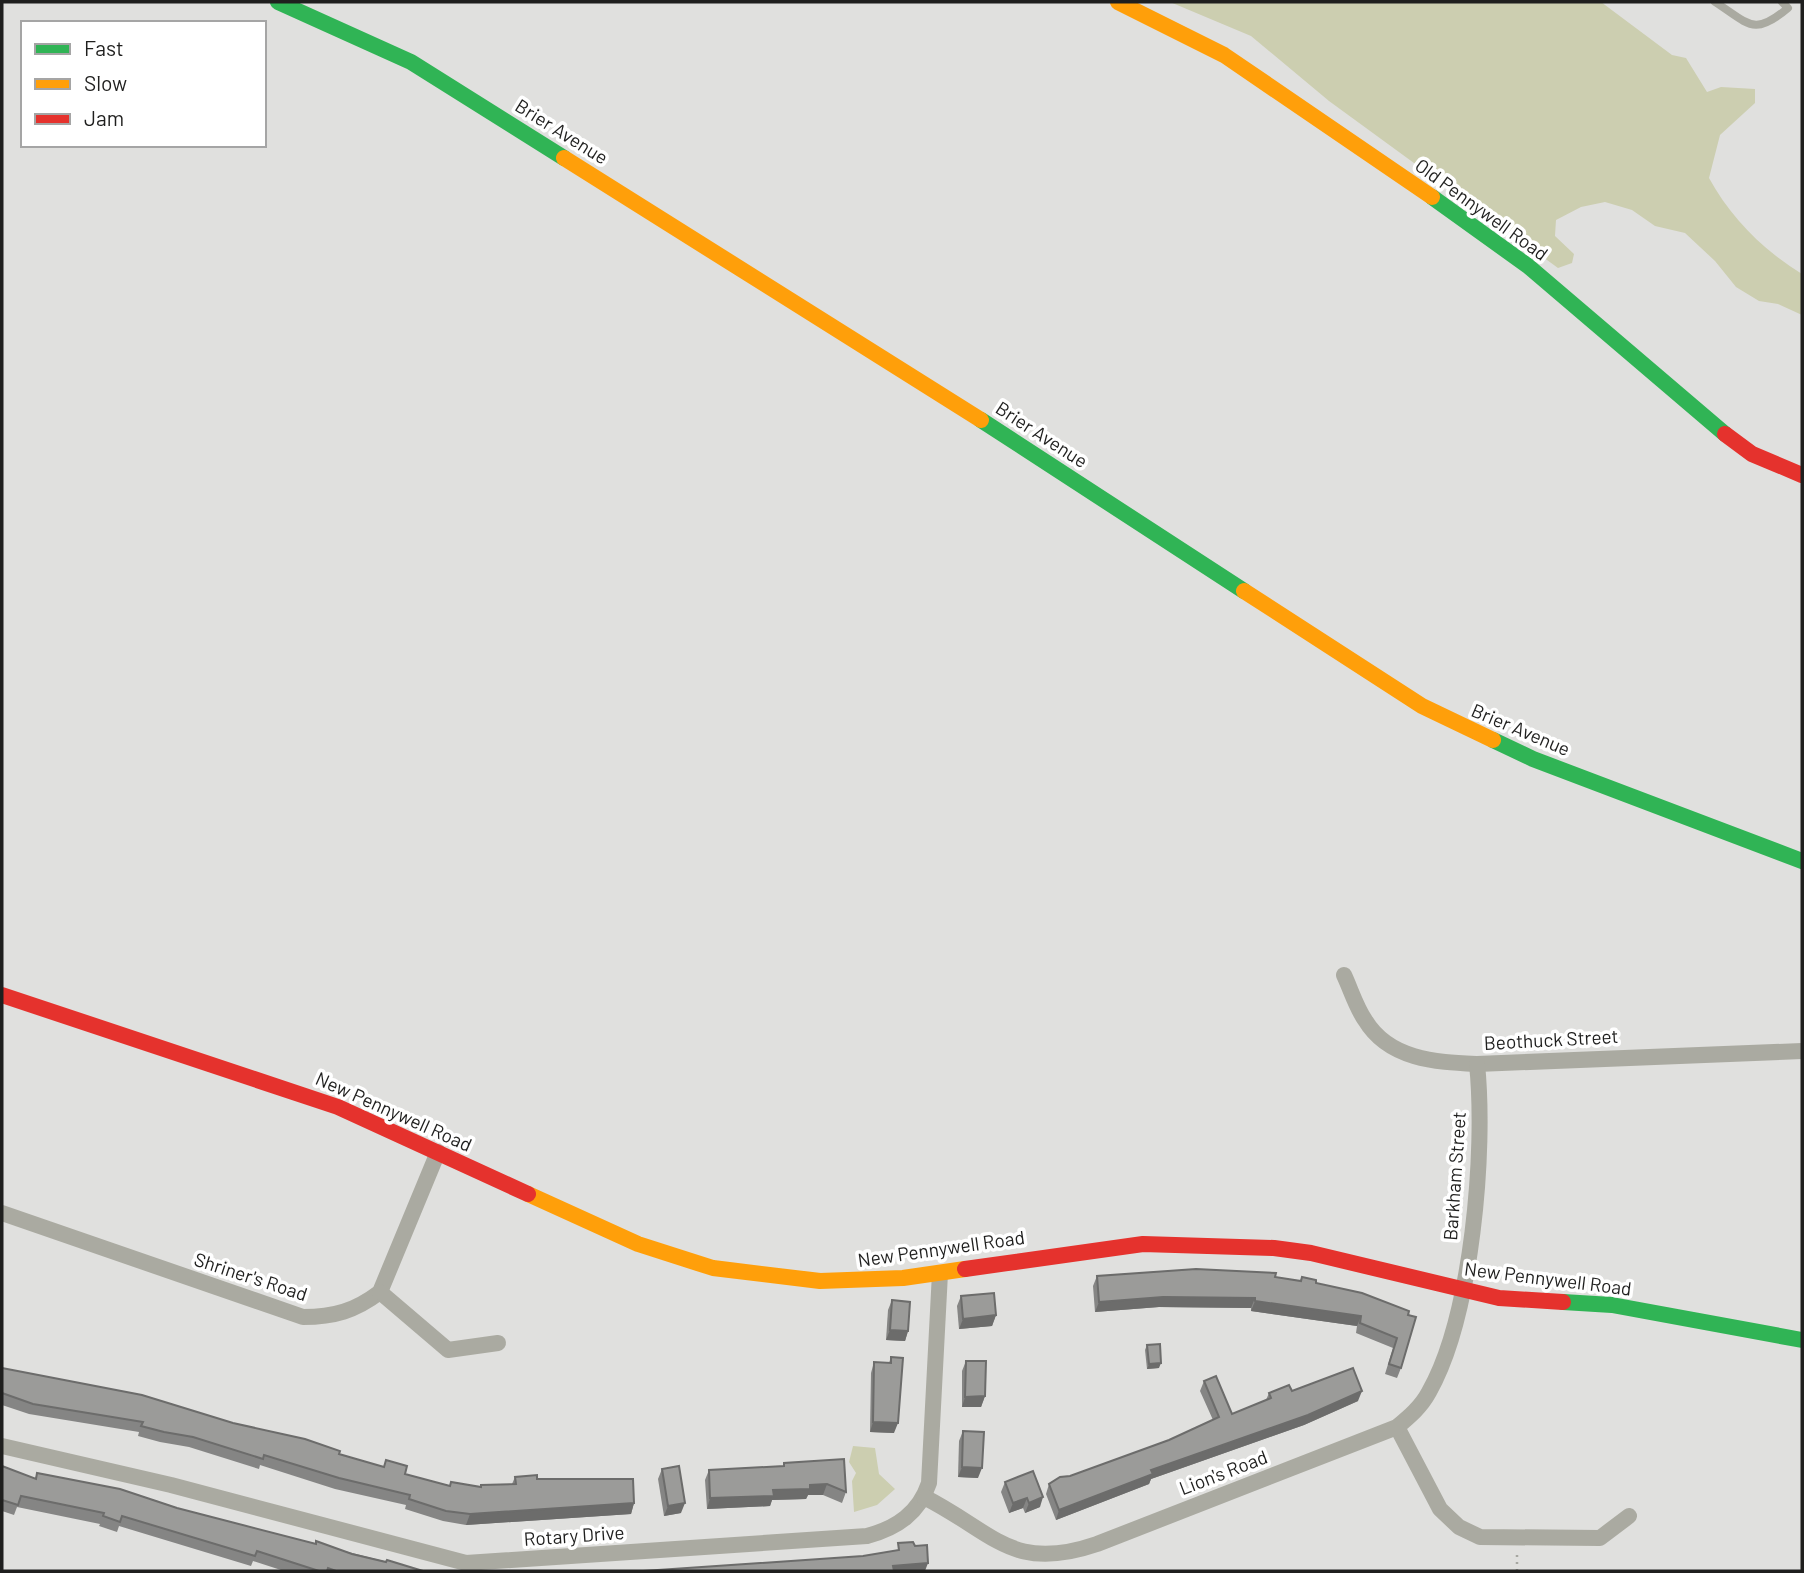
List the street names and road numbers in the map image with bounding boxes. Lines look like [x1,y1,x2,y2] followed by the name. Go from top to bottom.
[511,93,613,169] street label: Brier Avenue
[1411,153,1553,265] street label: Old Pennywell Road
[992,396,1092,472] street label: Brier Avenue
[1468,698,1574,760] street label: Brier Avenue
[1483,1024,1619,1054] street label: Beothuck Street
[312,1066,476,1156] street label: New Pennywell Road
[1438,1111,1470,1241] street label: Barkham Street
[856,1225,1026,1271] street label: New Pennywell Road
[191,1247,311,1305] street label: Shriner's Road
[1463,1256,1633,1300] street label: New Pennywell Road
[1176,1445,1270,1499] street label: Lion's Road
[523,1520,625,1550] street label: Rotary Drive

